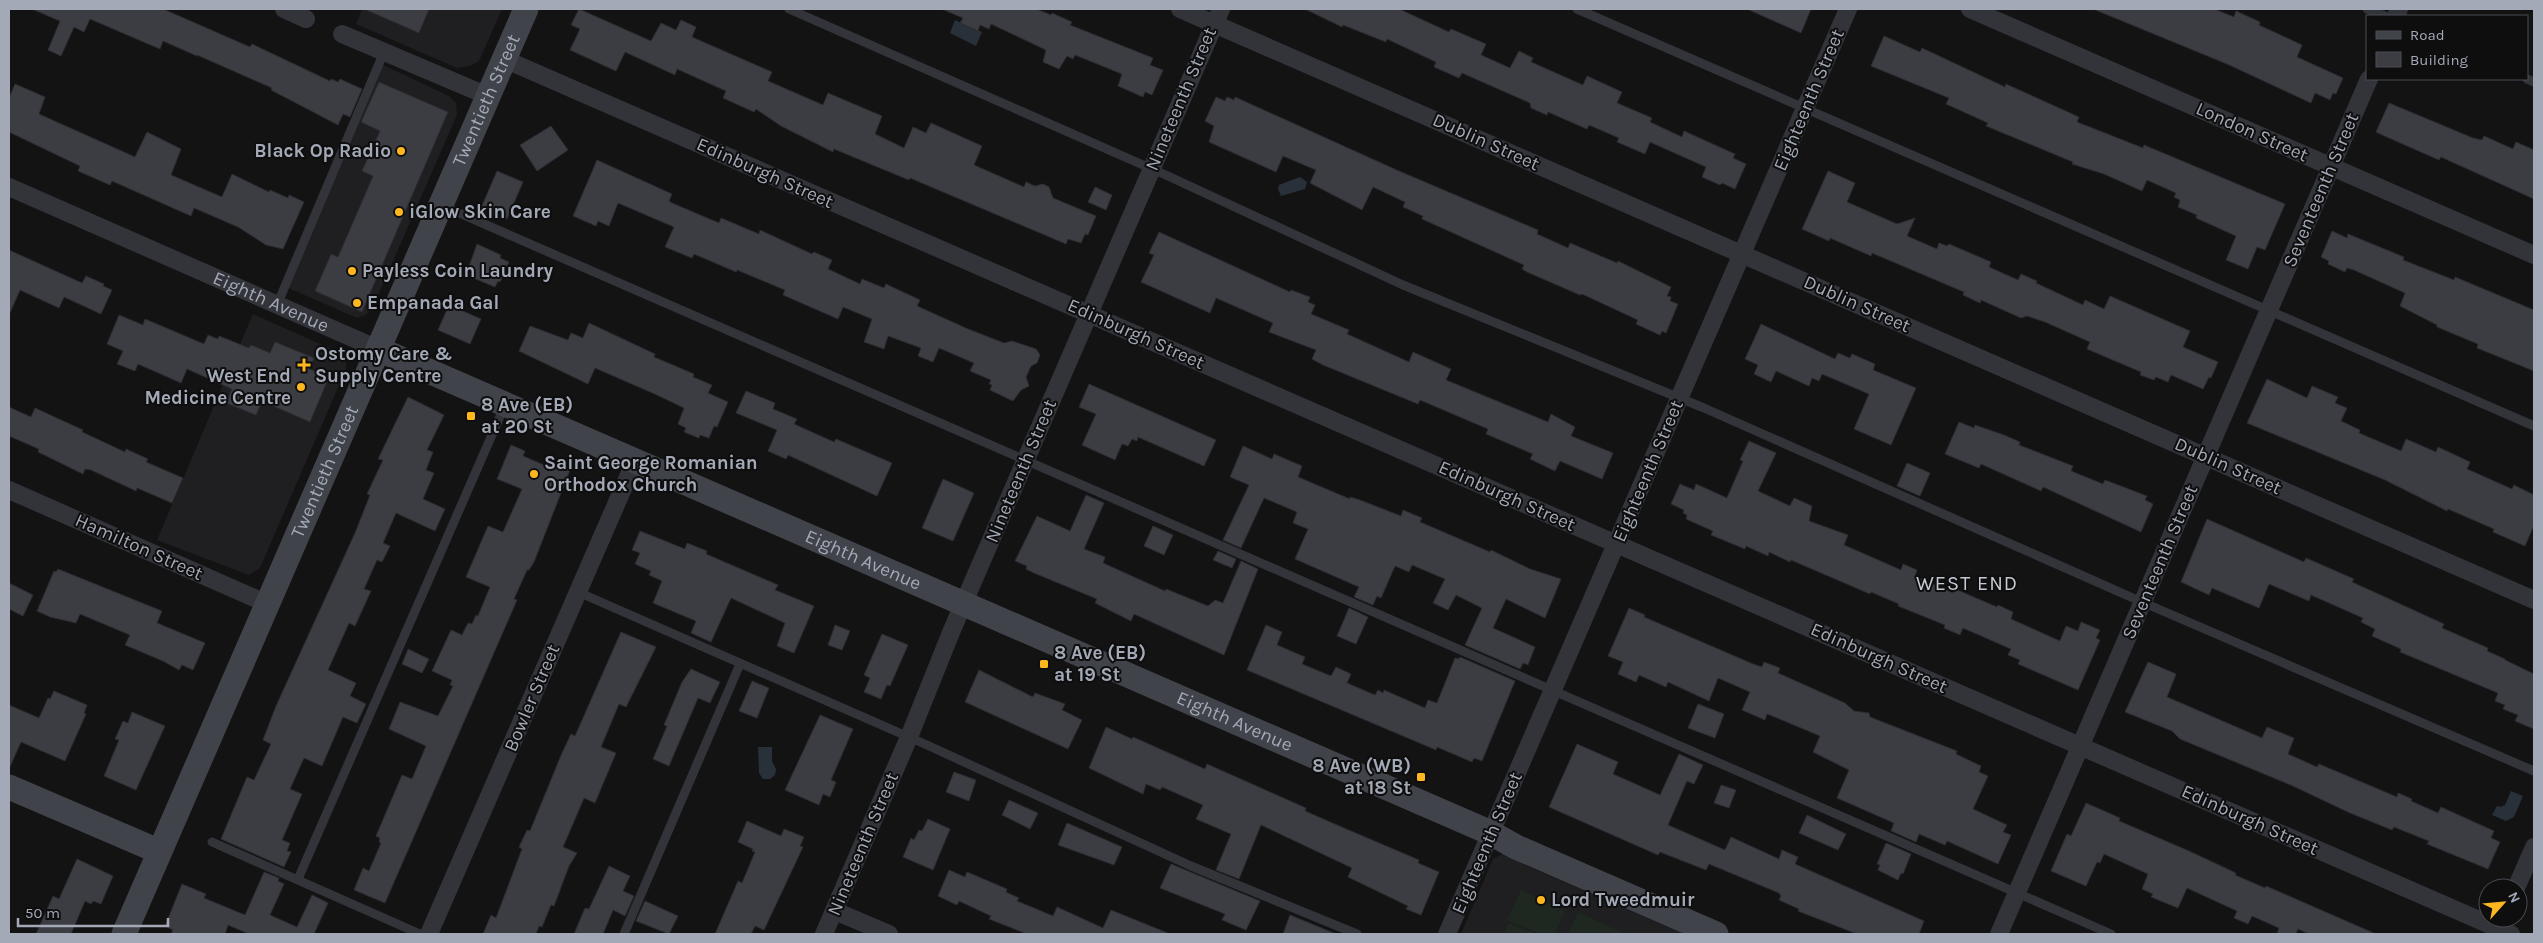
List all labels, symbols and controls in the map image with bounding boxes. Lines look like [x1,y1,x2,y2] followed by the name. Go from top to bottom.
[2366,15,2528,80] legend
[1141,24,1221,174] street label: Nineteenth Street
[1769,26,1849,174] street label: Eighteenth Street
[2410,26,2445,44] text: Road
[448,31,525,170] street label: Twentieth Street
[2410,51,2468,69] text: Building
[2192,97,2312,167] street label: London Street
[1429,109,1543,175] street label: Dublin Street
[2279,110,2363,270] street label: Seventeenth Street
[693,133,837,213] street label: Edinburgh Street
[254,140,391,162] place label: Black Op Radio
[395,145,407,157] marker: Black Op Radio
[409,201,551,223] place label: iGlow Skin Care
[393,206,405,218] marker: iGlow Skin Care
[362,260,553,282] place label: Payless Coin Laundry
[346,265,358,277] marker: Payless Coin Laundry
[210,267,332,337] street label: Eighth Avenue
[1800,271,1914,337] street label: Dublin Street
[367,292,499,314] place label: Empanada Gal
[1064,294,1208,374] street label: Edinburgh Street
[351,297,363,309] marker: Empanada Gal
[315,343,452,387] place label: Ostomy Care & Supply Centre
[297,358,311,372] marker: Ostomy Care & Supply Centre
[144,365,291,409] place label: West End Medicine Centre
[295,381,307,393] marker: West End Medicine Centre
[481,394,573,438] place label: 8 Ave (EB) at 20 St
[981,396,1061,546] street label: Nineteenth Street
[1608,397,1688,545] street label: Eighteenth Street
[286,402,363,541] street label: Twentieth Street
[465,410,477,422] marker: 8 Ave (EB) at 20 St
[2171,433,2285,499] street label: Dublin Street
[544,452,758,496] place label: Saint George Romanian Orthodox Church
[1435,456,1579,536] street label: Edinburgh Street
[528,468,540,480] marker: Saint George Romanian Orthodox Church
[2118,482,2202,642] street label: Seventeenth Street
[72,509,206,585] street label: Hamilton Street
[802,525,924,595] street label: Eighth Avenue
[1916,572,2018,595] district label: WEST END
[1807,618,1951,698] street label: Edinburgh Street
[499,641,565,755] street label: Bowler Street
[1054,642,1146,686] place label: 8 Ave (EB) at 19 St
[1038,658,1050,670] marker: 8 Ave (EB) at 19 St
[1173,687,1296,756] street label: Eighth Avenue
[1312,755,1411,799] place label: 8 Ave (WB) at 18 St
[823,769,903,919] street label: Nineteenth Street
[1447,769,1527,917] street label: Eighteenth Street
[1415,771,1427,783] marker: 8 Ave (WB) at 18 St
[2178,780,2322,860] street label: Edinburgh Street
[2478,878,2528,928] north arrow
[1551,889,1695,911] place label: Lord Tweedmuir
[2504,889,2524,906] text: N
[1535,894,1547,906] marker: Lord Tweedmuir
[18,896,168,928] scale bar
[25,904,60,922] text: 50 m

